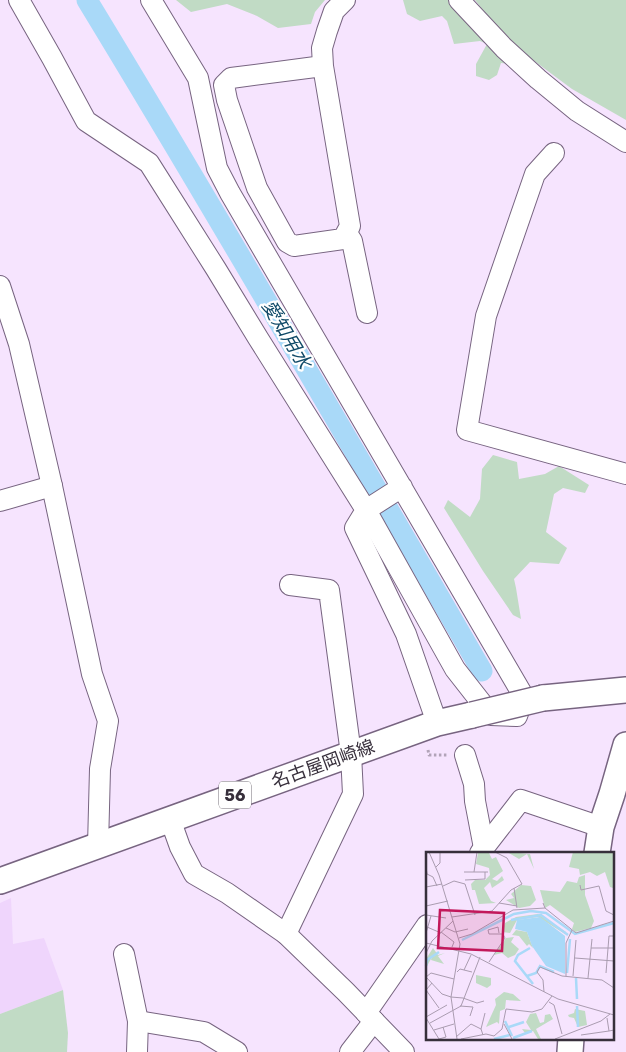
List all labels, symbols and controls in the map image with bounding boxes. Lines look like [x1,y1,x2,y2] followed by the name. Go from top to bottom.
[257,296,317,374] water label: 愛知用水
[268,735,378,793] street label: 名古屋岡崎線
[219,782,251,808] road number: 56
[426,852,614,1040] inset map

